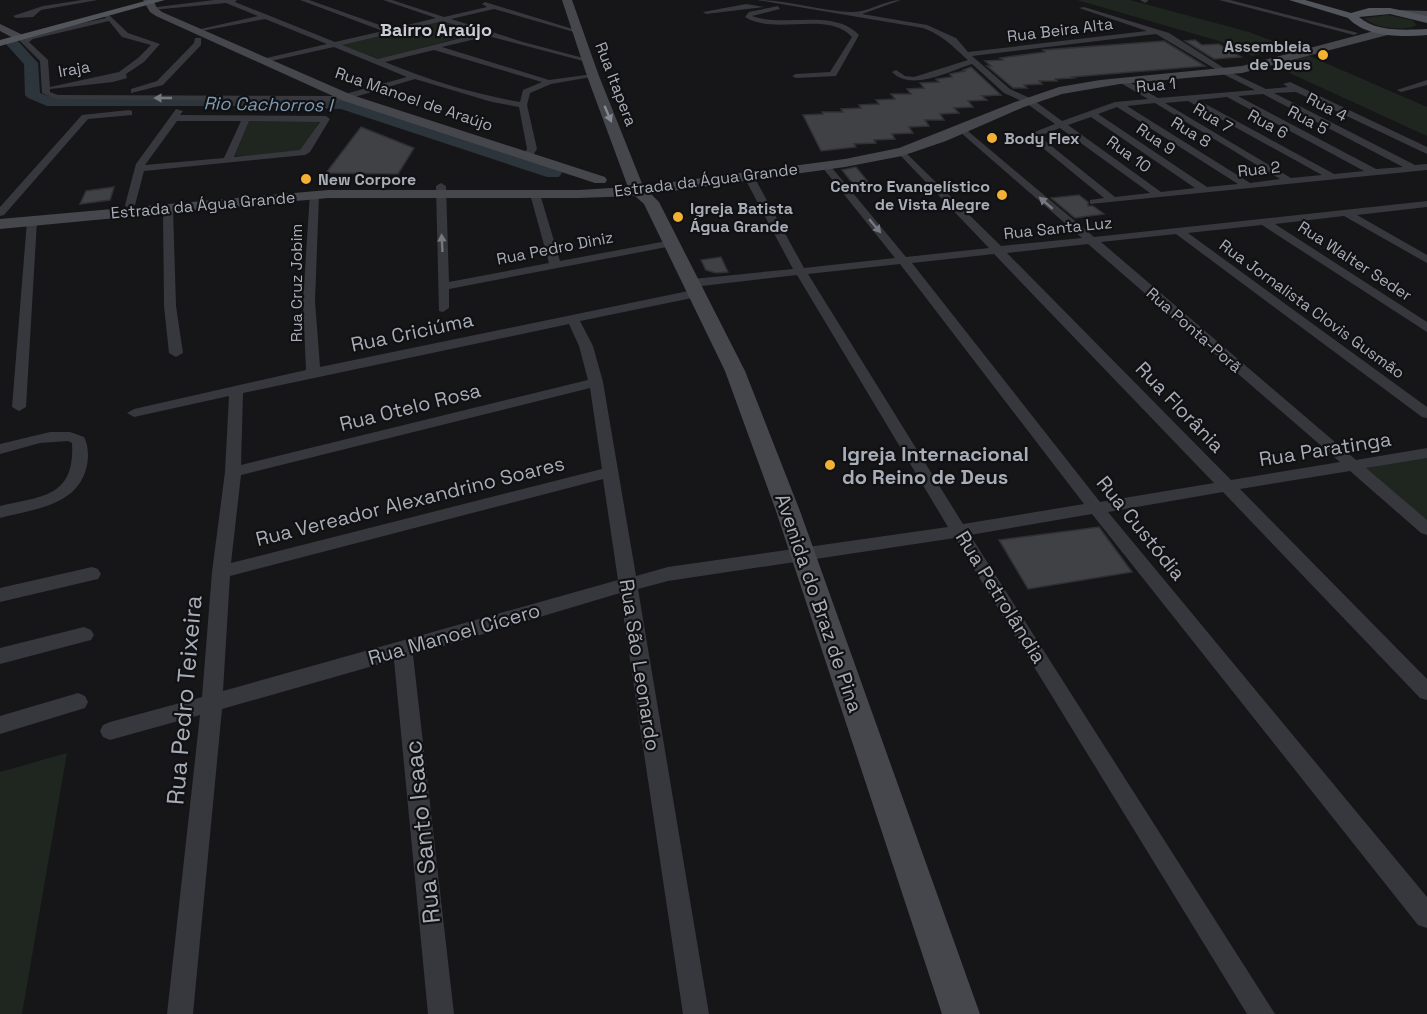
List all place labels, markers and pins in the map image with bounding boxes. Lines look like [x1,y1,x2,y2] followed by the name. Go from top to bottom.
[1224,36,1311,75] place label: Assembleia de Deus
[1316,48,1330,62] marker: Assembleia de Deus
[1004,128,1080,149] place label: Body Flex
[985,131,999,145] marker: Body Flex
[318,169,416,190] place label: New Corpore
[299,172,313,186] marker: New Corpore
[830,176,990,215] place label: Centro Evangelístico de Vista Alegre
[995,188,1009,202] marker: Centro Evangelístico de Vista Alegre
[690,198,793,237] place label: Igreja Batista Água Grande
[671,210,685,224] marker: Igreja Batista Água Grande
[842,441,1029,490] place label: Igreja Internacional do Reino de Deus
[823,458,837,472] marker: Igreja Internacional do Reino de Deus

